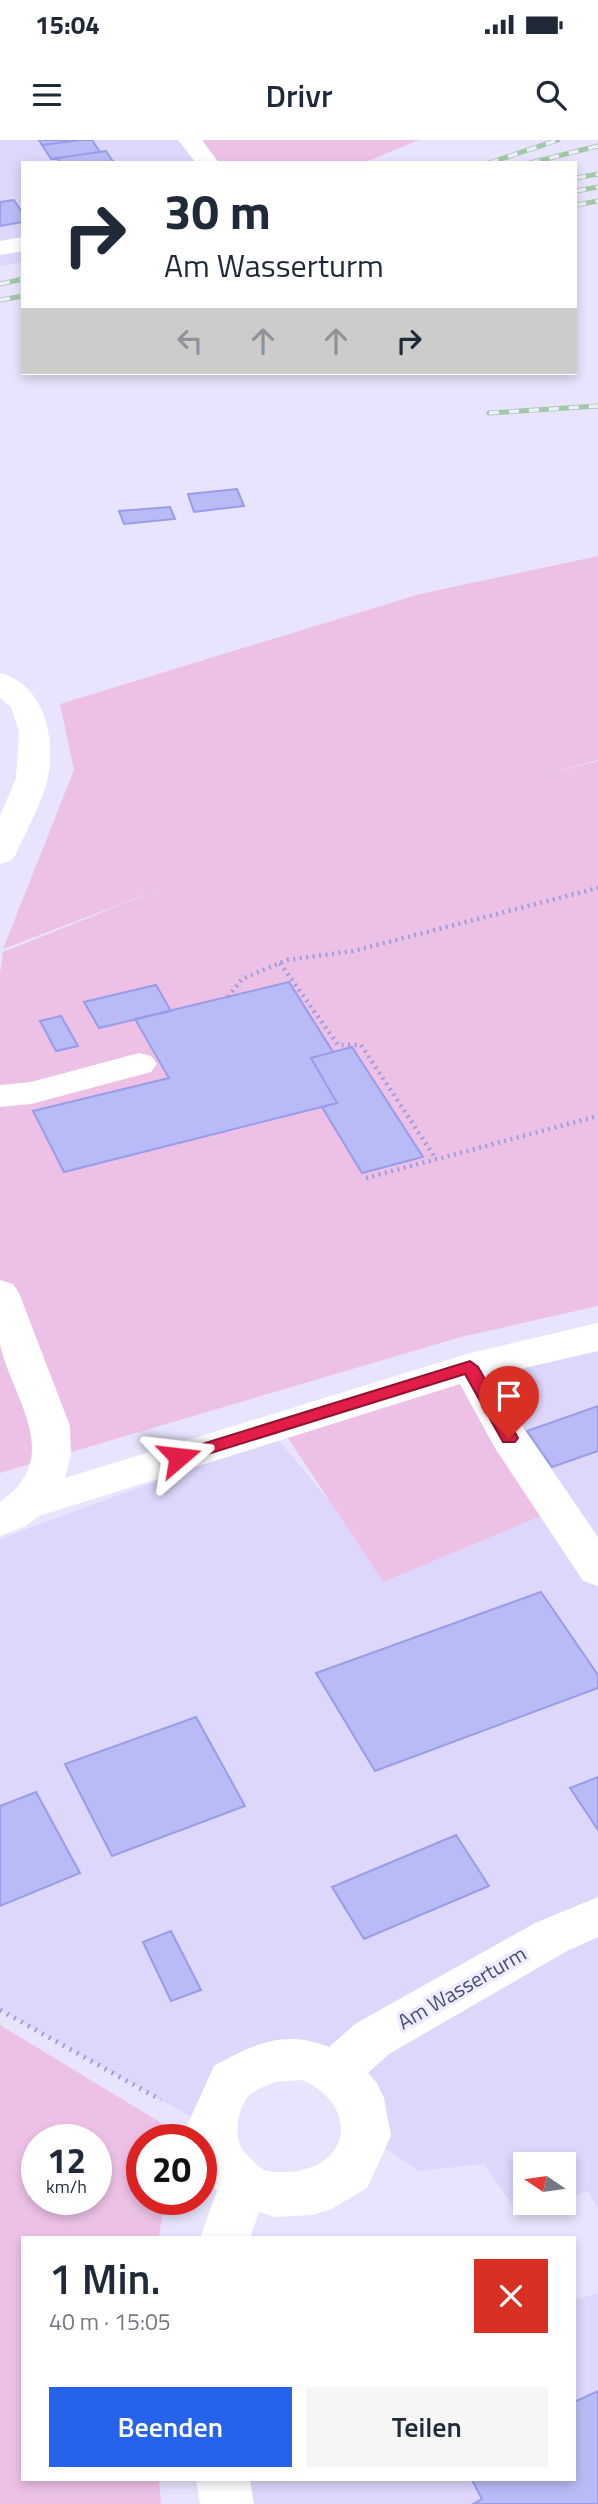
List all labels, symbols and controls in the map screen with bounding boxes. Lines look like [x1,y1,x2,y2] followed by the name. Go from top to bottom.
[35,5,100,44] text: 15:04
[265,71,333,119] text: Drivr
[28,76,66,114] icon: menu
[532,76,570,114] icon: search
[164,173,271,248] text: 30 m
[49,189,140,280] icon: right
[164,241,384,289] text: Am Wasserturm
[171,322,209,360] icon: left
[244,322,282,360] icon: ahead
[317,322,355,360] icon: ahead
[390,322,428,360] icon: right
[479,1366,539,1438] pin
[490,1377,528,1415] icon: arrive
[142,1420,216,1494] position arrow
[391,1937,532,2037] street label: Am Wasserturm
[126,2124,217,2215] speed limit sign: 20
[47,2133,86,2187] text: 12
[513,2152,576,2216] north arrow
[513,2152,576,2215] map controls
[46,2173,87,2200] text: km/h
[49,2246,161,2310] text: 1 Min.
[474,2259,548,2333] button: close
[49,2304,171,2339] text: 40 m · 15:05
[49,2387,292,2467] button: Beenden
[306,2387,548,2467] button: Teilen

